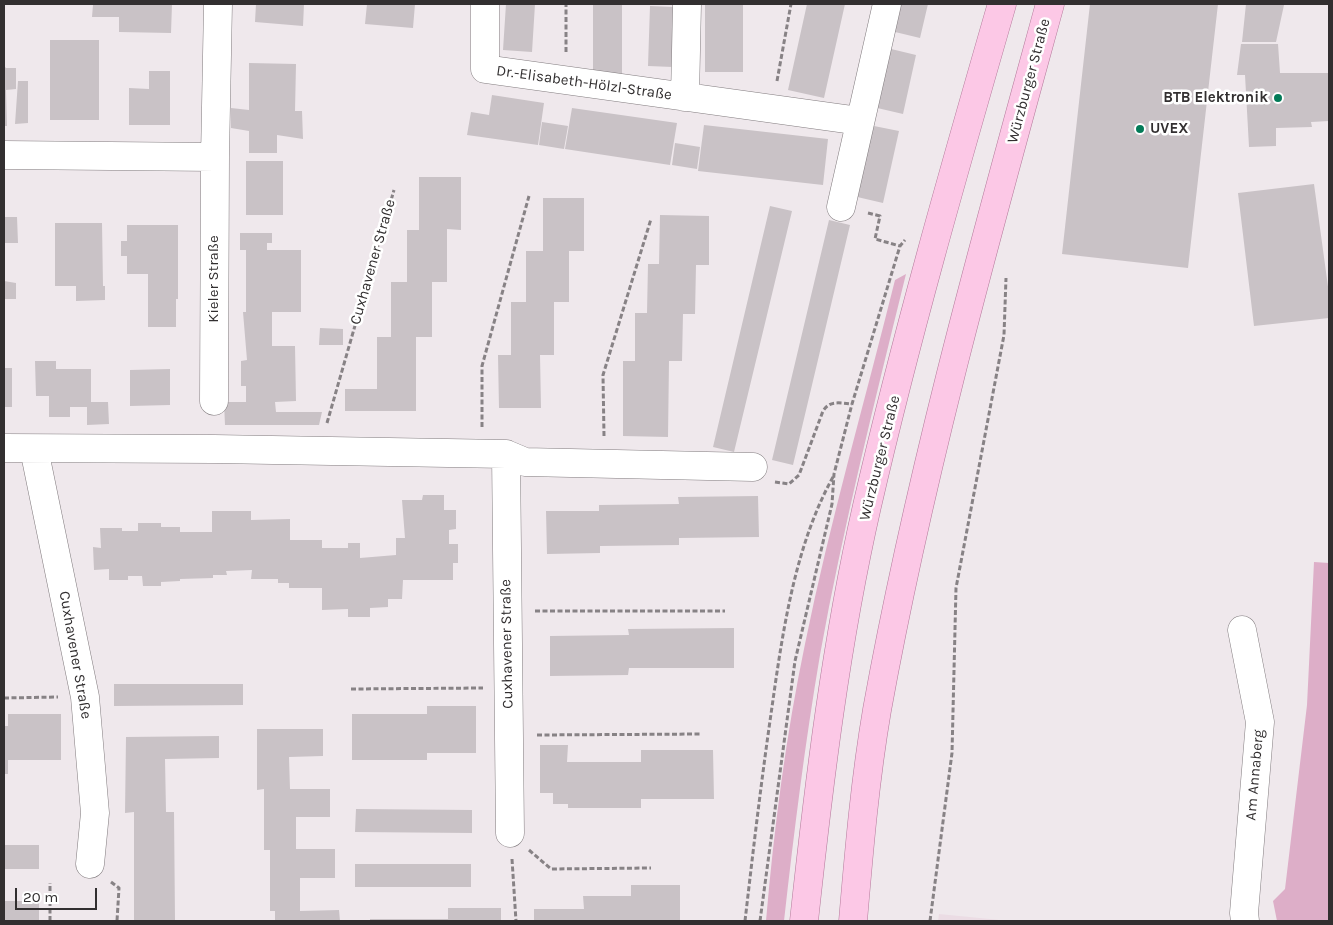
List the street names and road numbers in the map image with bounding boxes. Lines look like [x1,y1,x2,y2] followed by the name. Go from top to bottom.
[1004,17,1054,145] street label: Würzburger Straße
[495,62,673,104] street label: Dr.-Elisabeth-Hölzl-Straße
[346,197,400,327] street label: Cuxhavener Straße
[205,235,223,323] street label: Kieler Straße
[856,394,904,522] street label: Würzburger Straße
[497,579,517,709] street label: Cuxhavener Straße
[55,590,95,720] street label: Cuxhavener Straße
[1242,729,1268,821] street label: Am Annaberg

